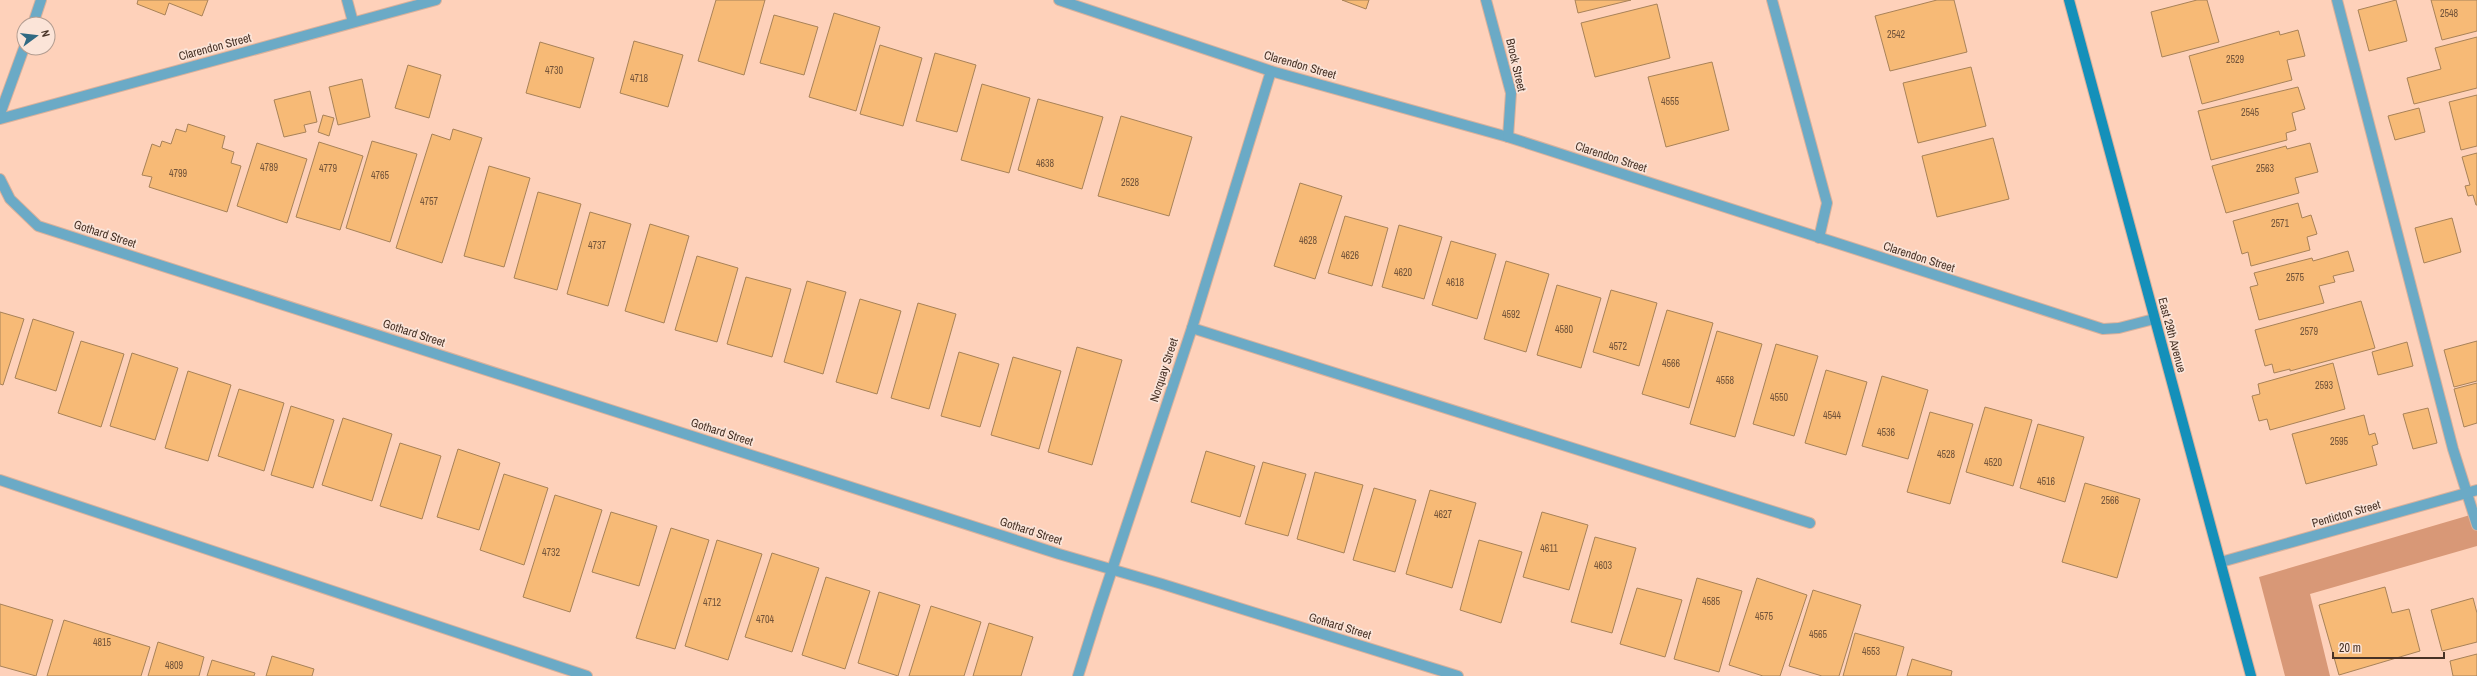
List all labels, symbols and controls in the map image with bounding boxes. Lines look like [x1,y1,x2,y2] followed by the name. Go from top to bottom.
[2440,7,2459,20] house number: 2548
[16,16,56,56] north arrow
[38,28,53,38] text: N
[1887,28,1906,41] house number: 2542
[177,30,253,64] street label: Clarendon Street
[1502,37,1530,93] street label: Brock Street
[1262,47,1338,83] street label: Clarendon Street
[2226,53,2245,66] house number: 2529
[545,64,564,77] house number: 4730
[630,72,649,85] house number: 4718
[1661,95,1680,108] house number: 4555
[2241,106,2260,119] house number: 2545
[1573,138,1649,176] street label: Clarendon Street
[1036,157,1055,170] house number: 4638
[260,161,279,174] house number: 4789
[319,162,338,175] house number: 4779
[2256,162,2275,175] house number: 2563
[169,167,188,180] house number: 4799
[371,169,390,182] house number: 4765
[1121,176,1140,189] house number: 2528
[420,195,439,208] house number: 4757
[72,216,138,252] street label: Gothard Street
[2271,217,2290,230] house number: 2571
[1299,234,1318,247] house number: 4628
[1881,238,1957,276] street label: Clarendon Street
[588,239,607,252] house number: 4737
[1341,249,1360,262] house number: 4626
[1394,266,1413,279] house number: 4620
[2286,271,2305,284] house number: 2575
[1446,276,1465,289] house number: 4618
[2154,296,2190,374] street label: East 29th Avenue
[1502,308,1521,321] house number: 4592
[381,315,447,351] street label: Gothard Street
[1555,323,1574,336] house number: 4580
[2300,325,2319,338] house number: 2579
[1146,336,1182,404] street label: Norquay Street
[1609,340,1628,353] house number: 4572
[1662,357,1681,370] house number: 4566
[1716,374,1735,387] house number: 4558
[2315,379,2334,392] house number: 2593
[1770,391,1789,404] house number: 4550
[1823,409,1842,422] house number: 4544
[689,414,755,450] street label: Gothard Street
[1877,426,1896,439] house number: 4536
[2330,435,2349,448] house number: 2595
[1937,448,1956,461] house number: 4528
[1984,456,2003,469] house number: 4520
[2037,475,2056,488] house number: 4516
[2101,494,2120,507] house number: 2566
[2310,497,2382,531] street label: Penticton Street
[1434,508,1453,521] house number: 4627
[998,513,1064,549] street label: Gothard Street
[1540,542,1558,555] house number: 4611
[542,546,561,559] house number: 4732
[1594,559,1613,572] house number: 4603
[1702,595,1721,608] house number: 4585
[703,596,722,609] house number: 4712
[1307,609,1373,643] street label: Gothard Street
[1755,610,1774,623] house number: 4575
[756,613,775,626] house number: 4704
[1809,628,1828,641] house number: 4565
[2333,634,2444,660] scale bar
[93,636,112,649] house number: 4815
[2339,640,2361,656] text: 20 m
[1862,645,1881,658] house number: 4553
[165,659,184,672] house number: 4809

